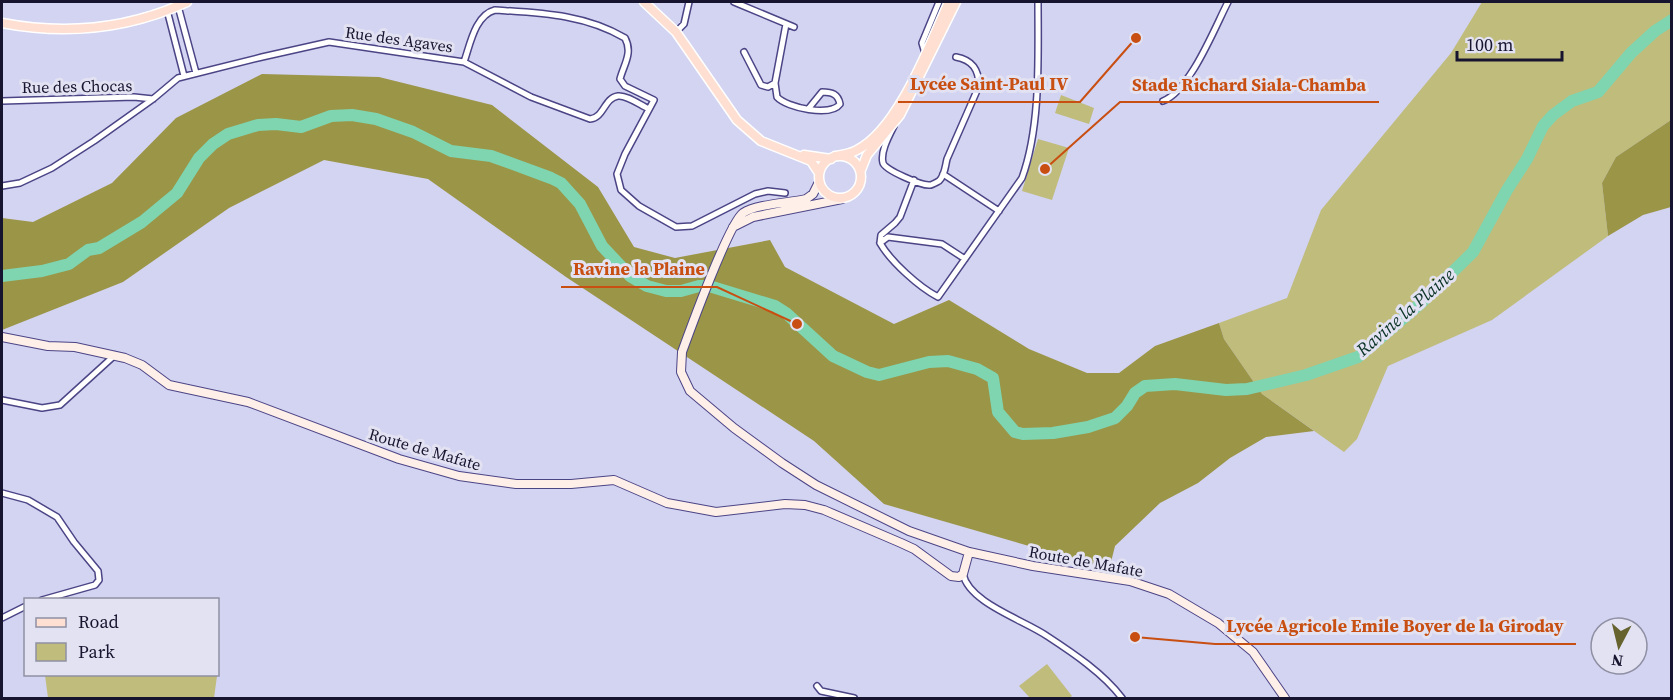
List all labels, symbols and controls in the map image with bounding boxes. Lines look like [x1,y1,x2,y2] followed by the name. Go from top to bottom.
[344,21,454,57] street label: Rue des Agaves
[1457,24,1562,62] scale bar
[1466,32,1513,57] text: 100 m
[898,66,1080,102] callout: Lycée Saint-Paul IV
[1120,66,1379,102] callout: Stade Richard Siala-Chamba
[910,71,1068,96] text: Lycée Saint-Paul IV
[1132,72,1367,97] text: Stade Richard Siala-Chamba
[22,74,133,98] street label: Rue des Chocas
[561,251,717,287] callout: Ravine la Plaine
[573,256,705,281] text: Ravine la Plaine
[1350,262,1460,362] water label: Ravine la Plaine
[366,422,484,476] street label: Route de Mafate
[1027,540,1145,582] street label: Route de Mafate
[24,598,219,676] legend
[1215,608,1576,644] callout: Lycée Agricole Emile Boyer de la Giroday
[78,609,119,634] text: Road
[1226,613,1564,638] text: Lycée Agricole Emile Boyer de la Giroday
[1589,616,1649,676] north arrow
[78,639,115,664] text: Park
[1610,649,1624,673] text: N

